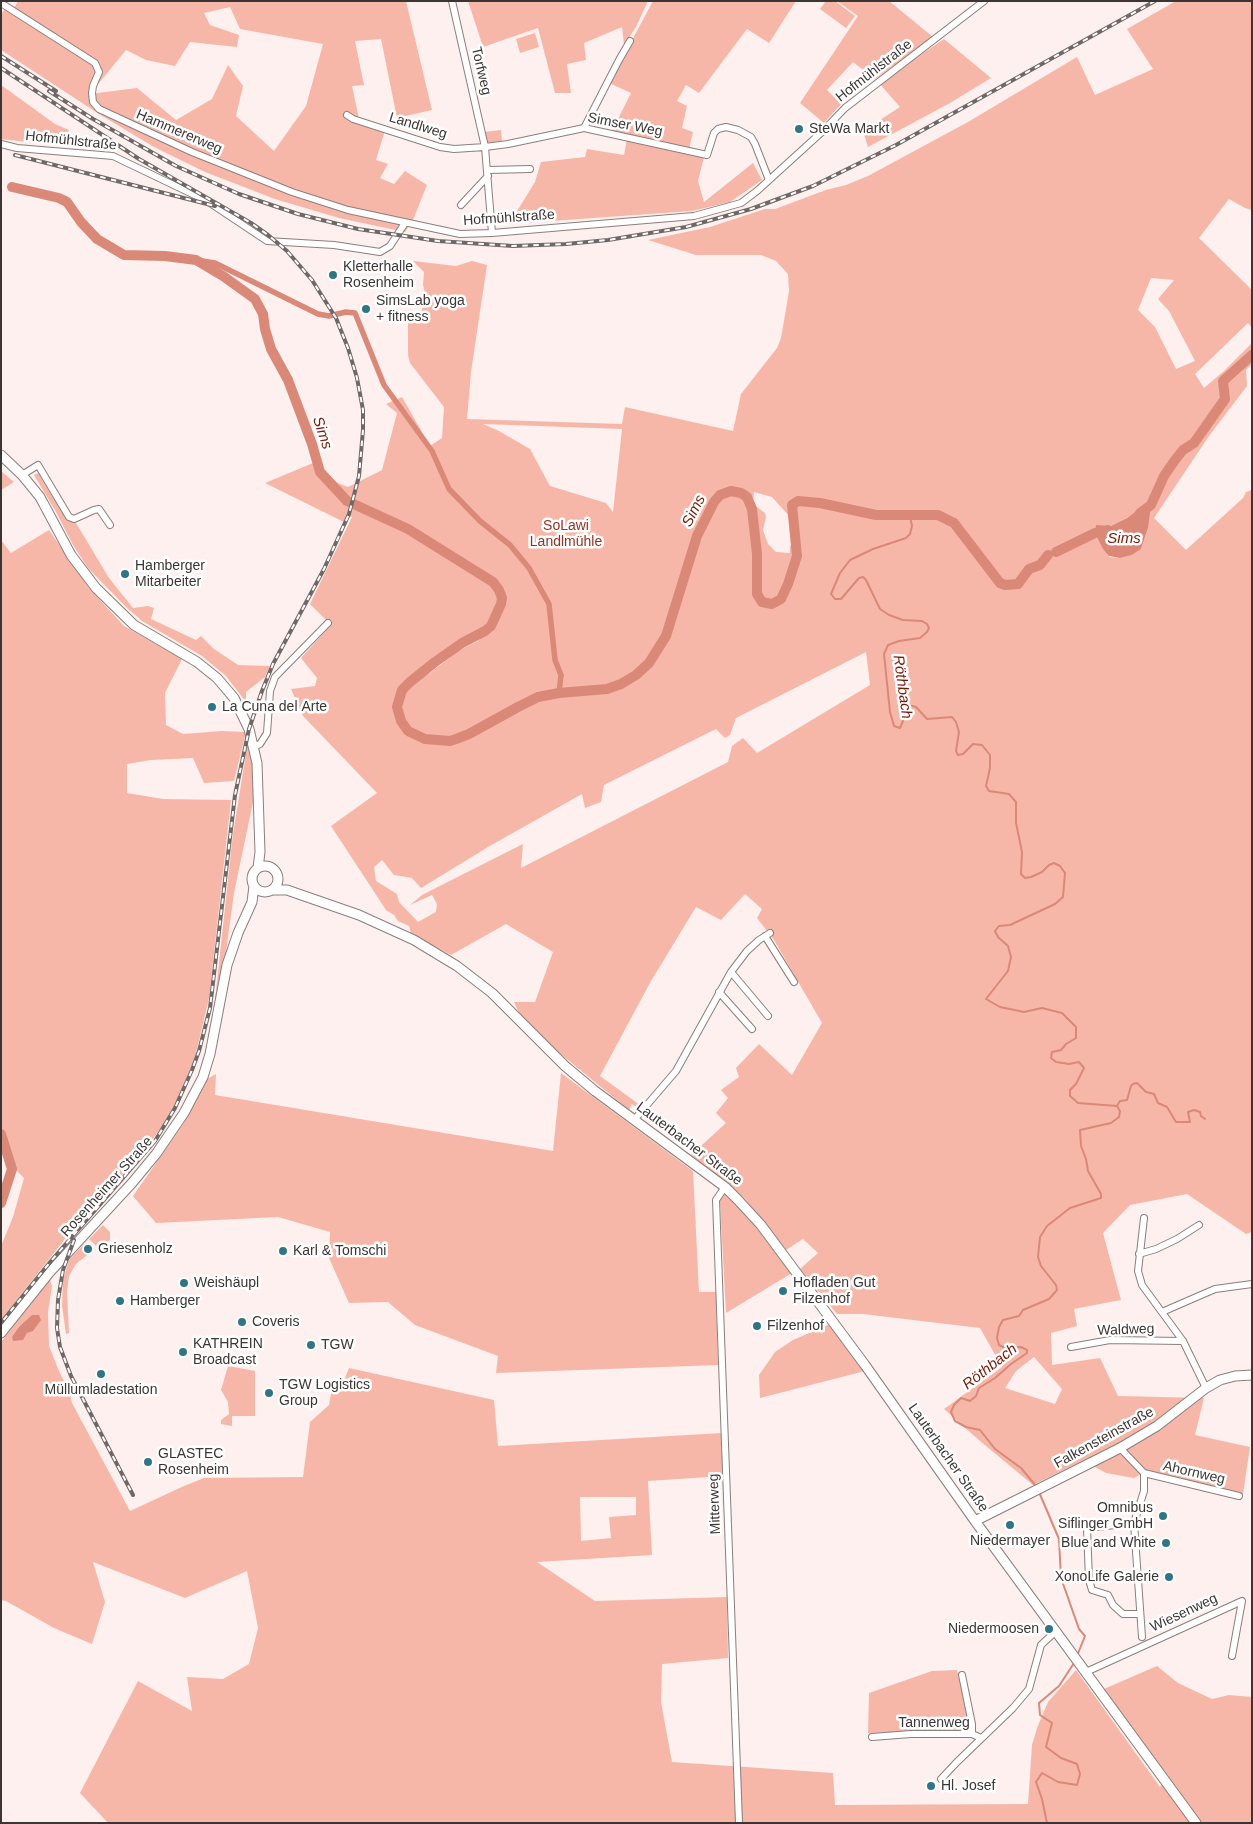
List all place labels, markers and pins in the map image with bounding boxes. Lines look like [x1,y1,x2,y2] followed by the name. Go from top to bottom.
[809,121,889,137] place label: SteWa Markt
[793,123,805,135] marker: SteWa Markt
[343,259,414,292] place label: Kletterhalle Rosenheim
[327,269,339,281] marker: Kletterhalle Rosenheim
[376,293,465,326] place label: SimsLab yoga + fitness
[360,303,372,315] marker: SimsLab yoga + fitness
[135,558,205,590] place label: Hamberger Mitarbeiter
[119,568,131,580] marker: Hamberger Mitarbeiter
[222,699,327,715] place label: La Cuna del Arte
[206,701,218,713] marker: La Cuna del Arte
[98,1241,173,1257] place label: Griesenholz
[82,1243,94,1255] marker: Griesenholz
[293,1243,386,1259] place label: Karl & Tomschi
[277,1245,289,1257] marker: Karl & Tomschi
[194,1275,259,1291] place label: Weishäupl
[793,1275,875,1308] place label: Hofladen Gut Filzenhof
[178,1277,190,1289] marker: Weishäupl
[777,1285,789,1297] marker: Hofladen Gut Filzenhof
[130,1293,200,1309] place label: Hamberger
[114,1295,126,1307] marker: Hamberger
[252,1314,299,1330] place label: Coveris
[236,1316,248,1328] marker: Coveris
[767,1318,824,1334] place label: Filzenhof
[751,1320,763,1332] marker: Filzenhof
[193,1336,263,1368] place label: KATHREIN Broadcast
[321,1337,354,1353] place label: TGW
[305,1339,317,1351] marker: TGW
[177,1346,189,1358] marker: KATHREIN Broadcast
[95,1368,107,1380] marker: Müllumladestation
[279,1377,370,1410] place label: TGW Logistics Group
[45,1382,157,1398] place label: Müllumladestation
[263,1387,275,1399] marker: TGW Logistics Group
[158,1446,229,1478] place label: GLASTEC Rosenheim
[142,1456,154,1468] marker: GLASTEC Rosenheim
[1058,1500,1153,1532] place label: Omnibus Siflinger GmbH
[1157,1510,1169,1522] marker: Omnibus Siflinger GmbH
[1004,1519,1016,1531] marker: Niedermayer
[970,1533,1050,1549] place label: Niedermayer
[1061,1535,1156,1551] place label: Blue and White
[1160,1537,1172,1549] marker: Blue and White
[1055,1569,1159,1585] place label: XonoLife Galerie
[1163,1571,1175,1583] marker: XonoLife Galerie
[948,1621,1039,1637] place label: Niedermoosen
[1043,1623,1055,1635] marker: Niedermoosen
[941,1778,995,1794] place label: Hl. Josef
[925,1780,937,1792] marker: Hl. Josef

